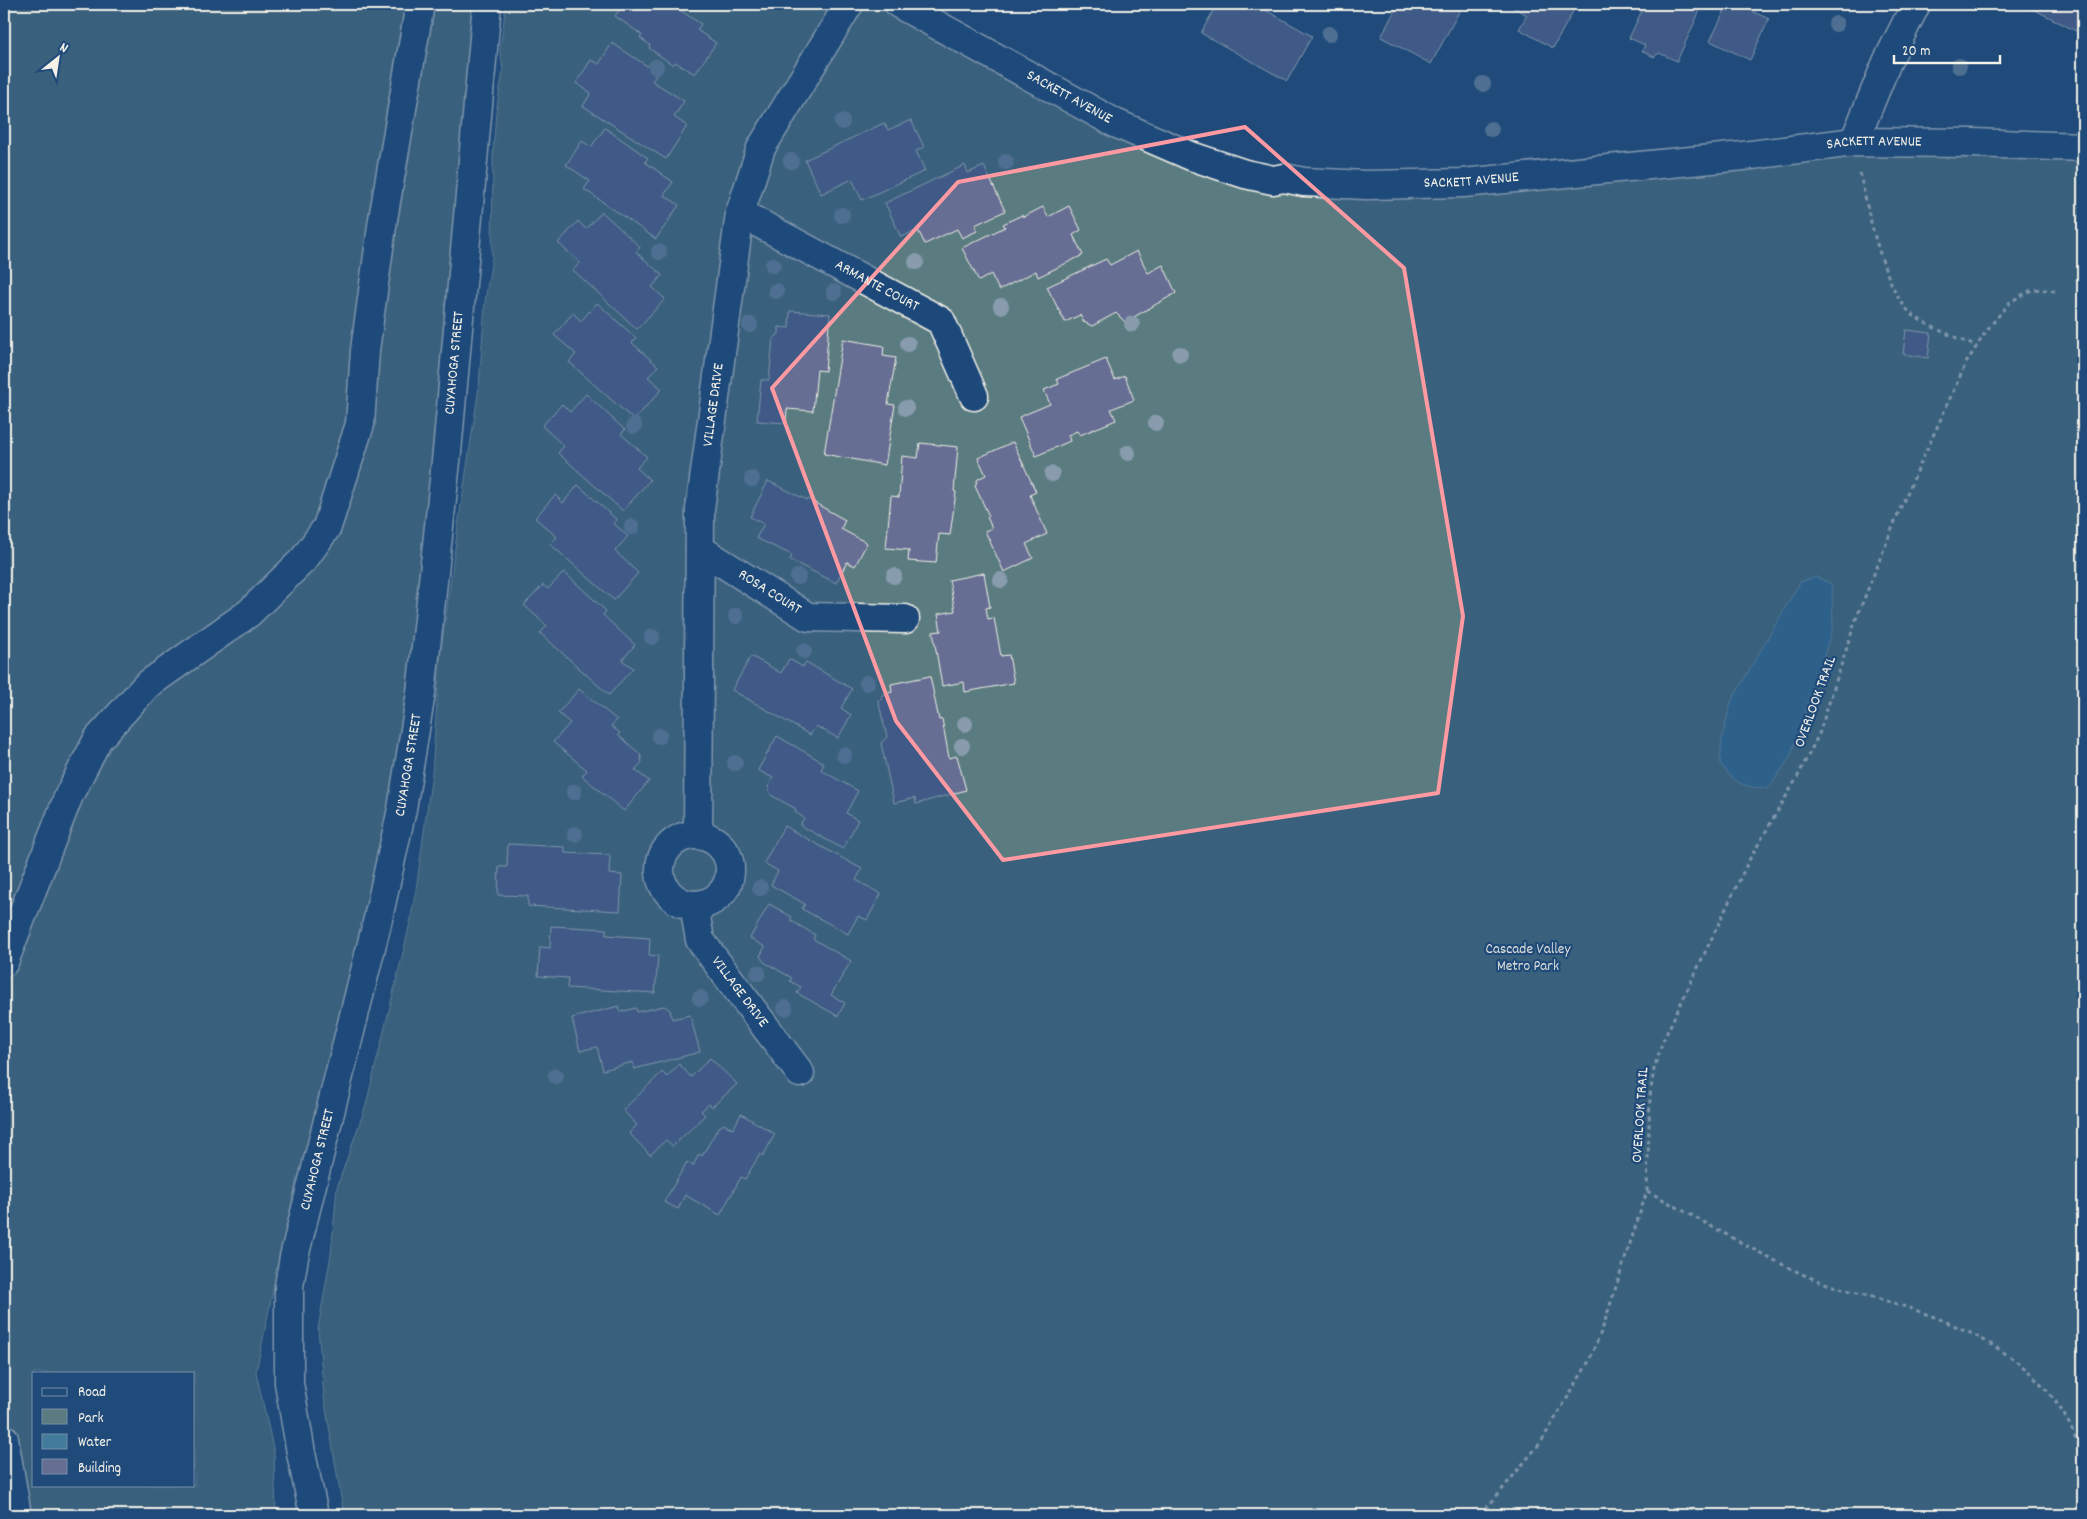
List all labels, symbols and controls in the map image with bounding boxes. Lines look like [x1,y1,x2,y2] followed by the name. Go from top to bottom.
[32,32,82,82] north arrow
[1894,32,2001,64] scale bar
[56,38,72,59] text: N
[1902,41,1930,63] text: 20 m
[1022,65,1116,130] street label: SACKETT AVENUE
[1825,131,1922,156] street label: SACKETT AVENUE
[1424,167,1520,195] street label: SACKETT AVENUE
[830,255,923,318] street label: ARMANTE COURT
[439,310,471,415] street label: CUYAHOGA STREET
[698,362,731,448] street label: VILLAGE DRIVE
[734,565,805,621] street label: ROSA COURT
[1789,653,1843,751] street label: OVERLOOK TRAIL
[390,712,428,819] street label: CUYAHOGA STREET
[1486,939,1571,978] park label: Cascade Valley Metro Park
[705,952,773,1033] street label: VILLAGE DRIVE
[1627,1066,1655,1164] street label: OVERLOOK TRAIL
[295,1107,341,1213] street label: CUYAHOGA STREET
[32,1372,195,1486] legend
[78,1382,106,1404] text: Road
[78,1408,104,1430] text: Park
[78,1432,112,1454] text: Water
[78,1458,121,1480] text: Building

